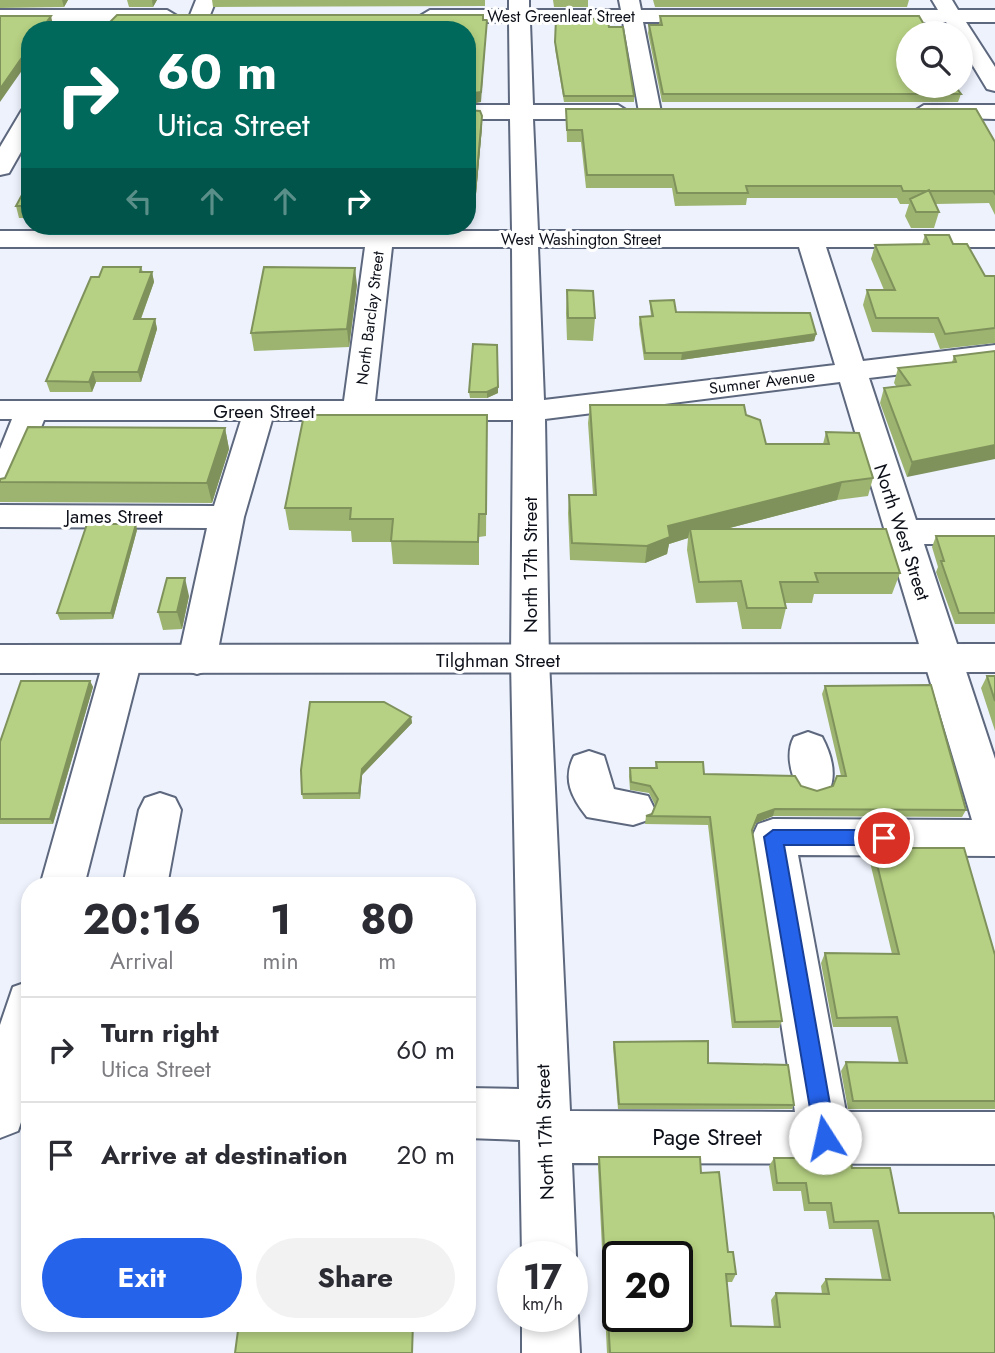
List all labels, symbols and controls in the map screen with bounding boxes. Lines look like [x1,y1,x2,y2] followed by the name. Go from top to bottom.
[487,5,635,28] street label: West Greenleaf Street
[896,21,973,98] map controls
[896,21,973,98] button: search
[157,37,277,107] text: 60 m
[42,49,133,140] icon: right
[157,102,310,148] text: Utica Street
[120,182,158,220] icon: left
[193,182,231,220] icon: ahead
[266,182,304,220] icon: ahead
[339,182,377,220] icon: right
[501,228,661,251] street label: West Washington Street
[350,250,390,386] street label: North Barclay Street
[708,364,816,400] street label: Sumner Avenue
[213,398,315,425] street label: Green Street
[867,460,937,604] street label: North West Street
[517,497,544,633] street label: North 17th Street
[63,503,163,530] street label: James Street
[436,647,560,674] street label: Tilghman Street
[854,808,914,868] pin
[865,819,903,857] icon: arrive
[83,889,201,950] text: 20:16
[270,889,291,950] text: 1
[360,889,414,950] text: 80
[110,944,174,978] text: Arrival
[263,944,299,978] text: min
[378,944,396,978] text: m
[101,1014,219,1052] text: Turn right
[42,1031,80,1069] icon: right
[396,1031,455,1069] text: 60 m
[101,1052,211,1086] text: Utica Street
[529,1063,561,1200] street label: North 17th Street
[788,1101,862,1175] position arrow
[652,1120,762,1154] street label: Page Street
[42,1136,80,1174] icon: arrive
[101,1136,348,1174] text: Arrive at destination
[397,1136,455,1174] text: 20 m
[42,1238,242,1318] button: Exit
[256,1238,455,1318] button: Share
[602,1241,693,1332] speed limit sign: 20
[523,1252,562,1302] text: 17
[522,1291,563,1317] text: km/h

